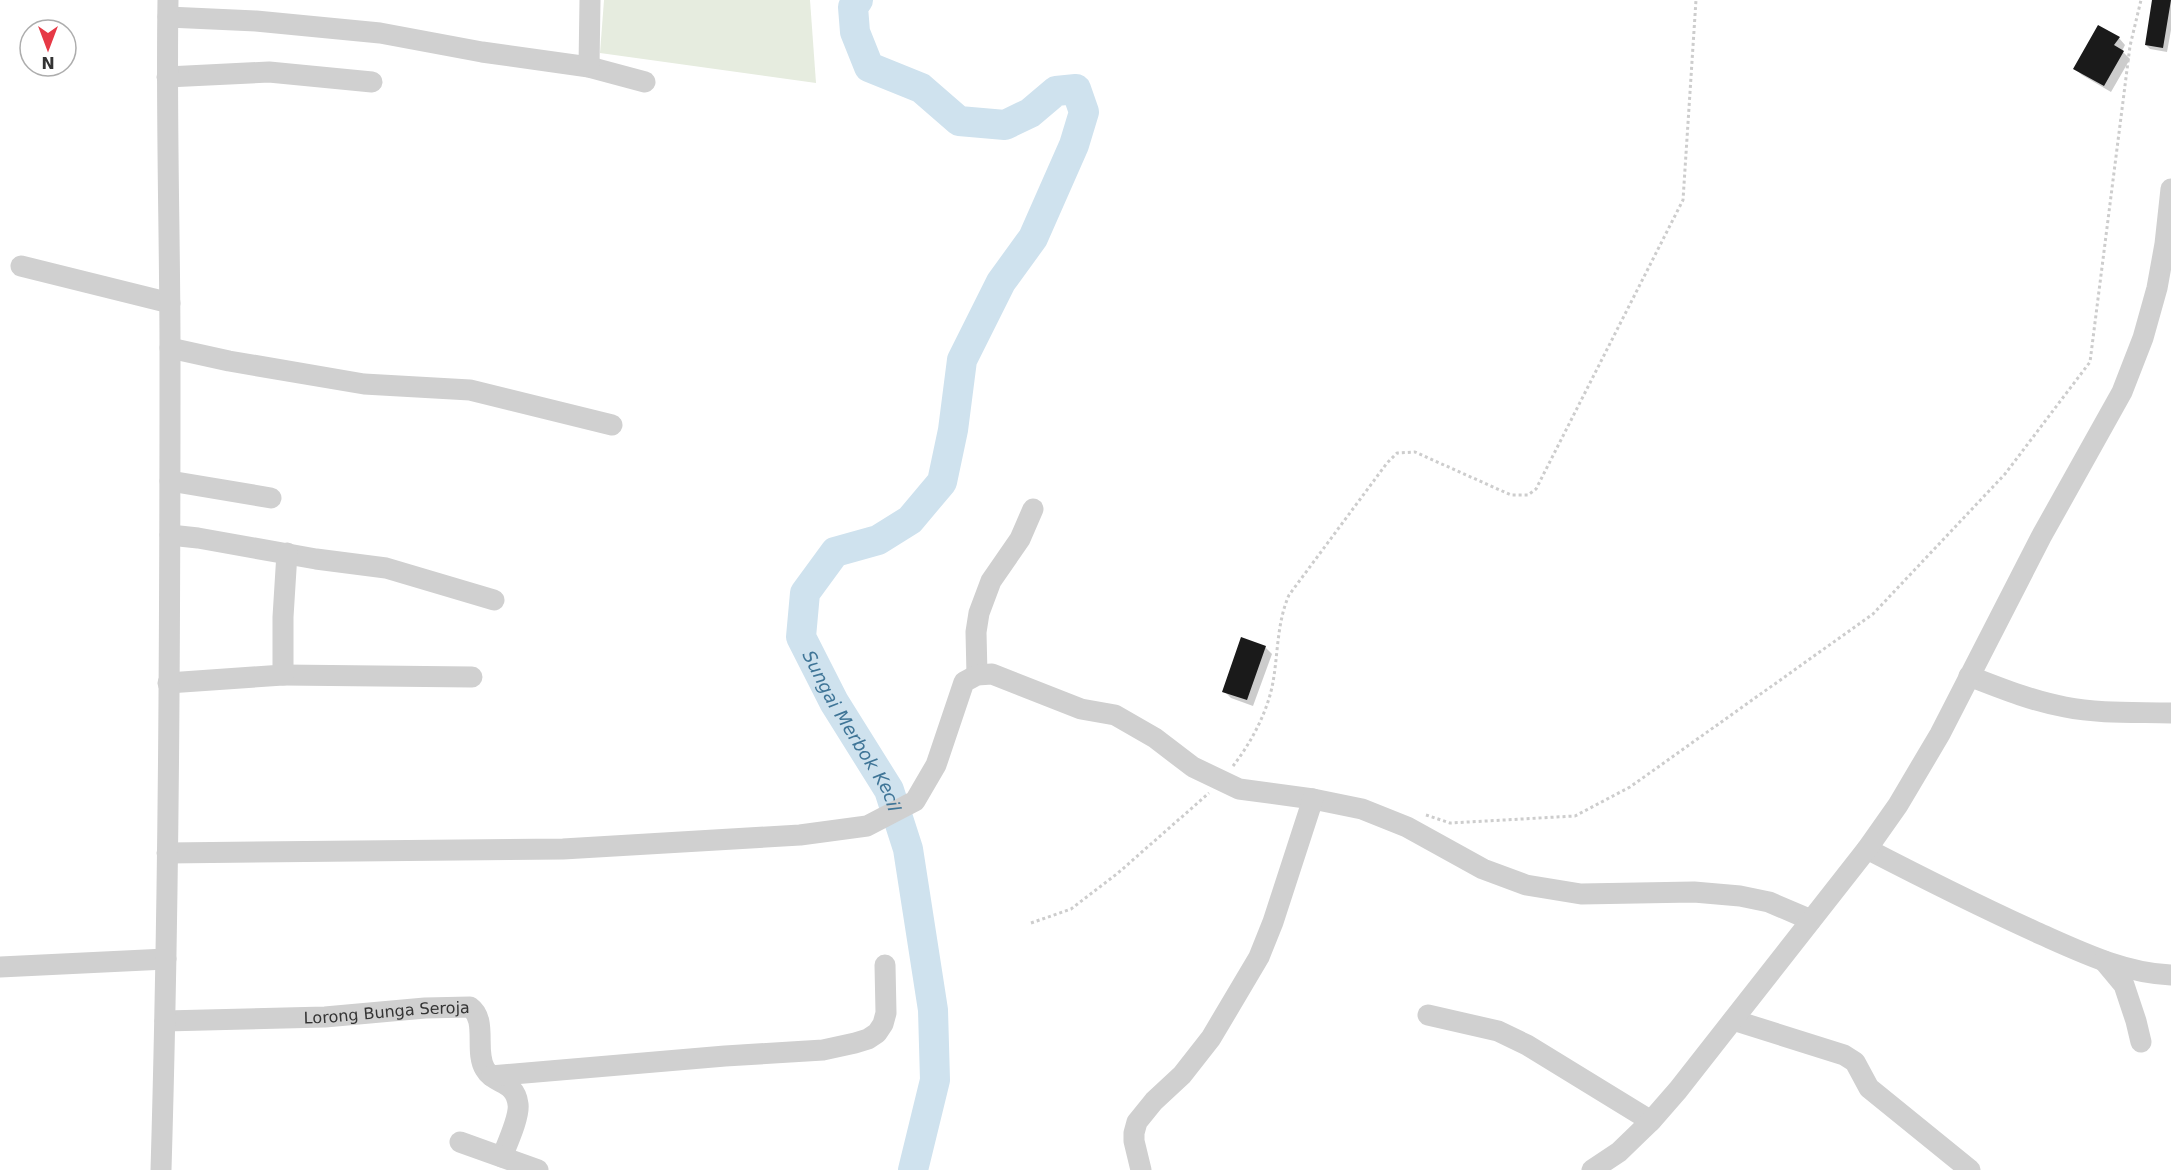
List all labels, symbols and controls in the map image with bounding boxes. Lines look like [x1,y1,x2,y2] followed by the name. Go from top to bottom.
[18,18,78,78] north arrow
[41,53,55,72] text: N
[799,647,906,814] water label: Sungai Merbok Kecil
[303,998,470,1027] street label: Lorong Bunga Seroja

